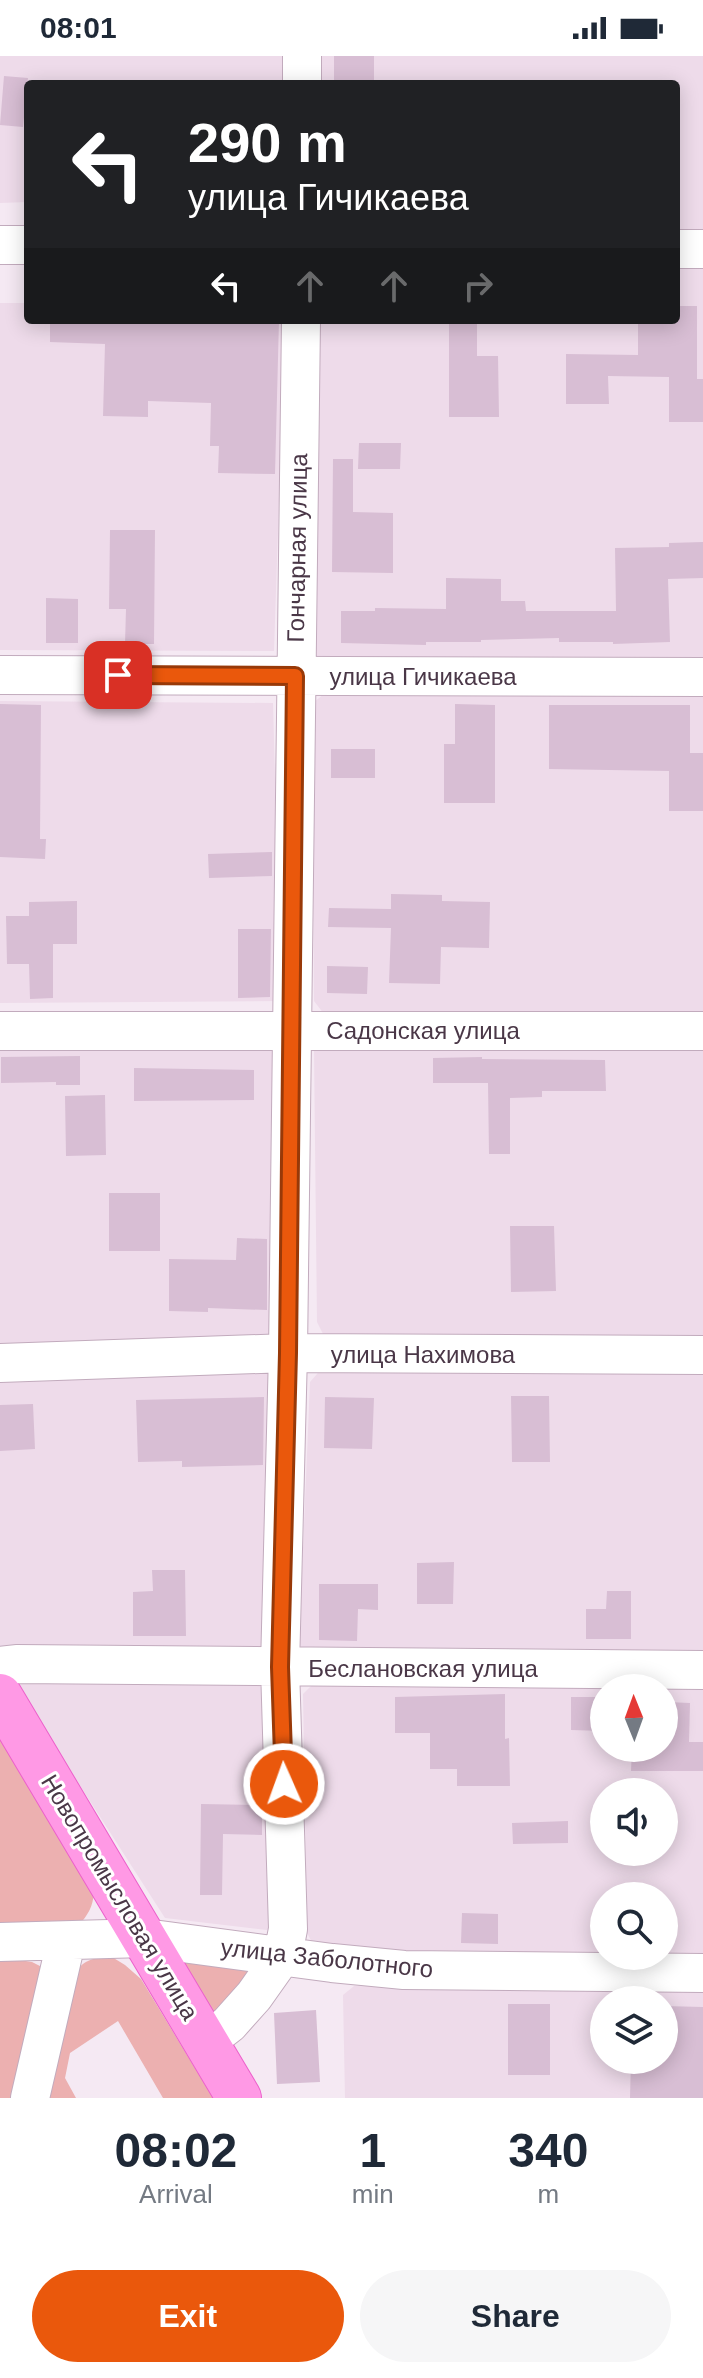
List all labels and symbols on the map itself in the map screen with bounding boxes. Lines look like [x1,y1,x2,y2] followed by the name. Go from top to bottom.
[282,452,312,643] street label: Гончарная улица
[84,641,152,709] pin
[329,663,517,690] street label: улица Гичикаева
[326,1017,520,1044] street label: Садонская улица
[331,1341,516,1368] street label: улица Нахимова
[308,1655,538,1682] street label: Беслановская улица
[590,1674,678,1762] north arrow
[242,1742,326,1826] position arrow
[36,1770,204,2025] street label: Новопромысловая улица
[220,1933,434,1983] street label: улица Заболотного

